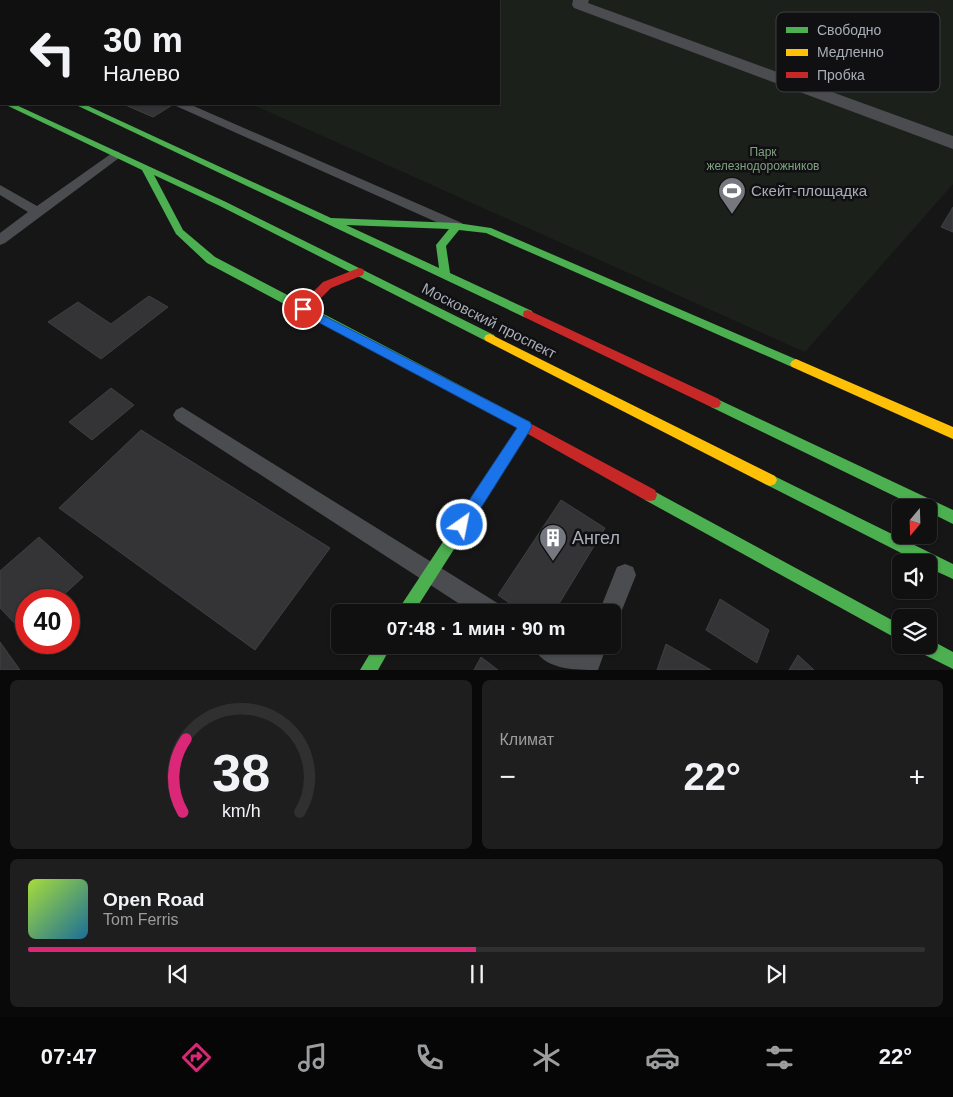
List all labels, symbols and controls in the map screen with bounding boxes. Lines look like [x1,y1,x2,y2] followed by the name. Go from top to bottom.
[776,12,940,92] legend
[20,20,85,85] icon: left
[103,20,183,59] text: 30 m
[817,22,882,38] text: Свободно
[817,44,884,60] text: Медленно
[103,61,180,86] text: Налево
[817,67,865,83] text: Пробка
[707,145,819,173] park label: Парк железнодорожников
[717,176,747,215] sports icon: Скейт-площадка
[751,182,868,199] place label: Скейт-площадка
[419,279,559,362] street label: Московский проспект
[282,288,324,330] pin
[289,295,317,323] icon: arrive
[435,498,487,550] position arrow
[892,499,938,544] north arrow
[892,499,937,654] map controls
[538,523,568,562] building icon: Ангел
[572,528,620,548] place label: Ангел
[892,554,937,599] button: sound
[15,589,80,654] speed limit sign: 40
[892,609,937,654] button: layers
[387,618,565,639] text: 07:48 · 1 мин · 90 m
[500,731,554,748] text: Климат
[212,744,270,802] text: 38
[684,756,741,798] text: 22°
[500,761,516,792] text: −
[909,761,925,792] text: +
[221,801,260,821] text: km/h
[103,889,204,910] text: Open Road
[103,911,179,928] text: Tom Ferris
[164,960,192,988] icon: previous
[463,960,491,988] icon: pause
[762,960,790,988] icon: next
[179,1040,214,1075] icon: directions
[295,1040,330,1075] icon: music
[412,1040,447,1075] icon: phone
[529,1040,564,1075] icon: climate
[645,1040,680,1075] icon: car
[762,1040,797,1075] icon: filters
[41,1044,97,1069] text: 07:47
[879,1044,912,1069] text: 22°

